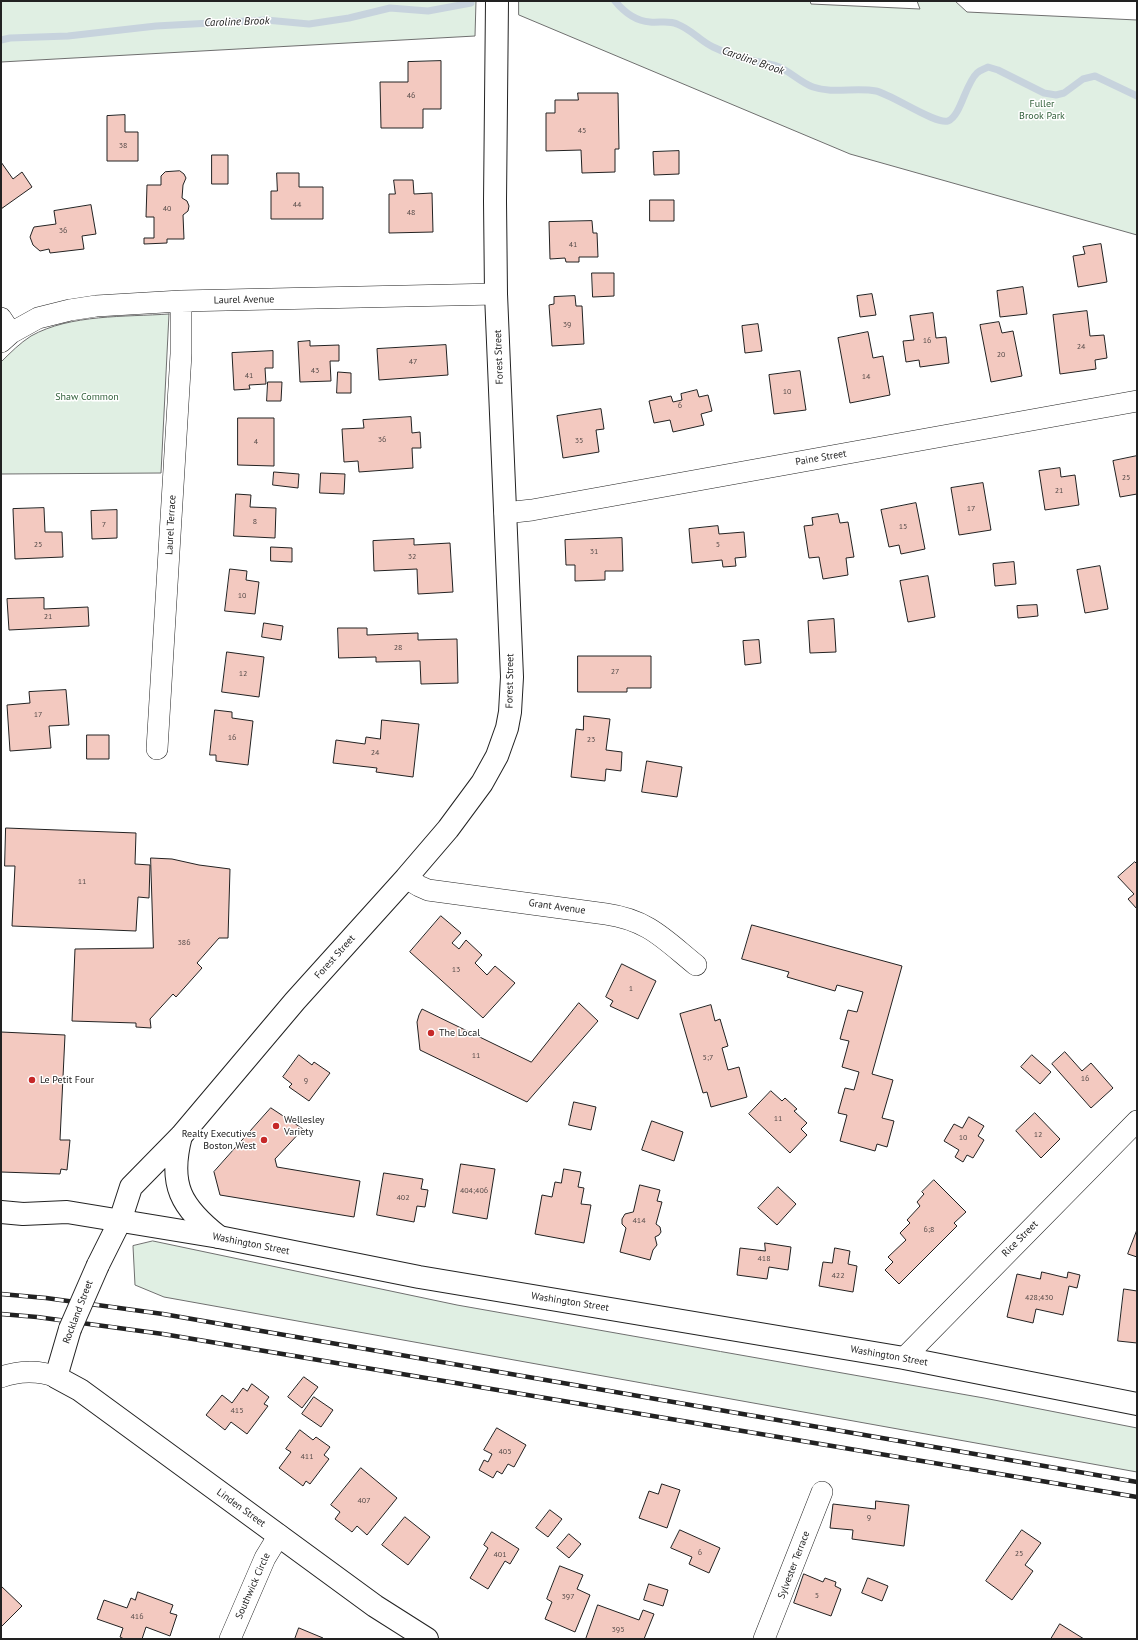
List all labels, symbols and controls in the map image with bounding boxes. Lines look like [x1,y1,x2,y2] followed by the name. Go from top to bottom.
[204,14,270,30] water label: Caroline Brook
[720,44,786,78] water label: Caroline Brook
[407,91,415,101] house number: 46
[1019,98,1065,122] park label: Fuller Brook Park
[578,126,586,136] house number: 45
[119,141,127,151] house number: 38
[293,200,301,210] house number: 44
[163,204,171,214] house number: 40
[407,208,415,218] house number: 48
[59,226,67,236] house number: 36
[569,240,577,250] house number: 41
[214,293,274,307] street label: Laurel Avenue
[563,320,571,330] house number: 39
[492,329,506,385] street label: Forest Street
[923,336,931,346] house number: 16
[1077,342,1085,352] house number: 24
[997,350,1005,360] house number: 20
[409,357,417,367] house number: 47
[311,366,319,376] house number: 43
[245,371,253,381] house number: 41
[862,372,870,382] house number: 14
[783,387,791,397] house number: 10
[55,391,119,403] park label: Shaw Common
[678,401,682,411] house number: 6
[378,435,386,445] house number: 36
[575,436,583,446] house number: 35
[254,437,258,447] house number: 4
[795,448,847,468] street label: Paine Street
[1122,473,1130,483] house number: 25
[1055,486,1063,496] house number: 21
[163,495,179,555] street label: Laurel Terrace
[967,504,975,514] house number: 17
[253,517,257,527] house number: 8
[102,520,106,530] house number: 7
[899,522,907,532] house number: 15
[34,540,42,550] house number: 25
[716,540,720,550] house number: 5
[590,547,598,557] house number: 31
[408,552,416,562] house number: 32
[238,591,246,601] house number: 10
[44,612,52,622] house number: 21
[394,643,402,653] house number: 28
[504,653,516,709] street label: Forest Street
[611,667,619,677] house number: 27
[239,669,247,679] house number: 12
[34,710,42,720] house number: 17
[228,733,236,743] house number: 16
[587,735,595,745] house number: 23
[371,748,379,758] house number: 24
[78,877,86,887] house number: 11
[528,897,586,917] street label: Grant Avenue
[312,933,358,981] street label: Forest Street
[177,938,191,948] house number: 386
[452,965,460,975] house number: 13
[629,984,633,994] house number: 1
[439,1027,480,1039] place label: The Local
[426,1028,436,1038] marker: The Local
[472,1051,480,1061] house number: 11
[703,1053,713,1063] house number: 5;7
[40,1074,94,1086] place label: Le Petit Four
[1081,1074,1089,1084] house number: 16
[27,1075,37,1085] marker: Le Petit Four
[304,1076,308,1086] house number: 9
[284,1114,325,1138] place label: Wellesley Variety
[774,1114,782,1124] house number: 11
[271,1121,281,1131] marker: Wellesley Variety
[182,1128,256,1152] place label: Realty Executives Boston West
[1034,1130,1042,1140] house number: 12
[959,1133,967,1143] house number: 10
[259,1135,269,1145] marker: Realty Executives Boston West
[460,1186,488,1196] house number: 404;406
[396,1193,410,1203] house number: 402
[632,1216,646,1226] house number: 414
[999,1218,1041,1260] street label: Rice Street
[924,1225,934,1235] house number: 6;8
[211,1231,291,1257] street label: Washington Street
[757,1254,771,1264] house number: 418
[831,1271,845,1281] house number: 422
[60,1279,96,1345] street label: Rockland Street
[530,1290,610,1314] street label: Washington Street
[1025,1293,1053,1303] house number: 428;430
[849,1343,929,1369] street label: Washington Street
[230,1406,244,1416] house number: 415
[498,1447,512,1457] house number: 405
[300,1452,314,1462] house number: 411
[214,1486,268,1530] street label: Linden Street
[357,1496,371,1506] house number: 407
[867,1513,871,1523] house number: 9
[776,1529,812,1601] street label: Sylvester Terrace
[698,1548,702,1558] house number: 6
[1015,1549,1023,1559] house number: 25
[493,1550,507,1560] house number: 401
[233,1551,273,1621] street label: Southwick Circle
[815,1591,819,1601] house number: 5
[561,1592,575,1602] house number: 397
[130,1612,144,1622] house number: 416
[611,1625,625,1635] house number: 395

